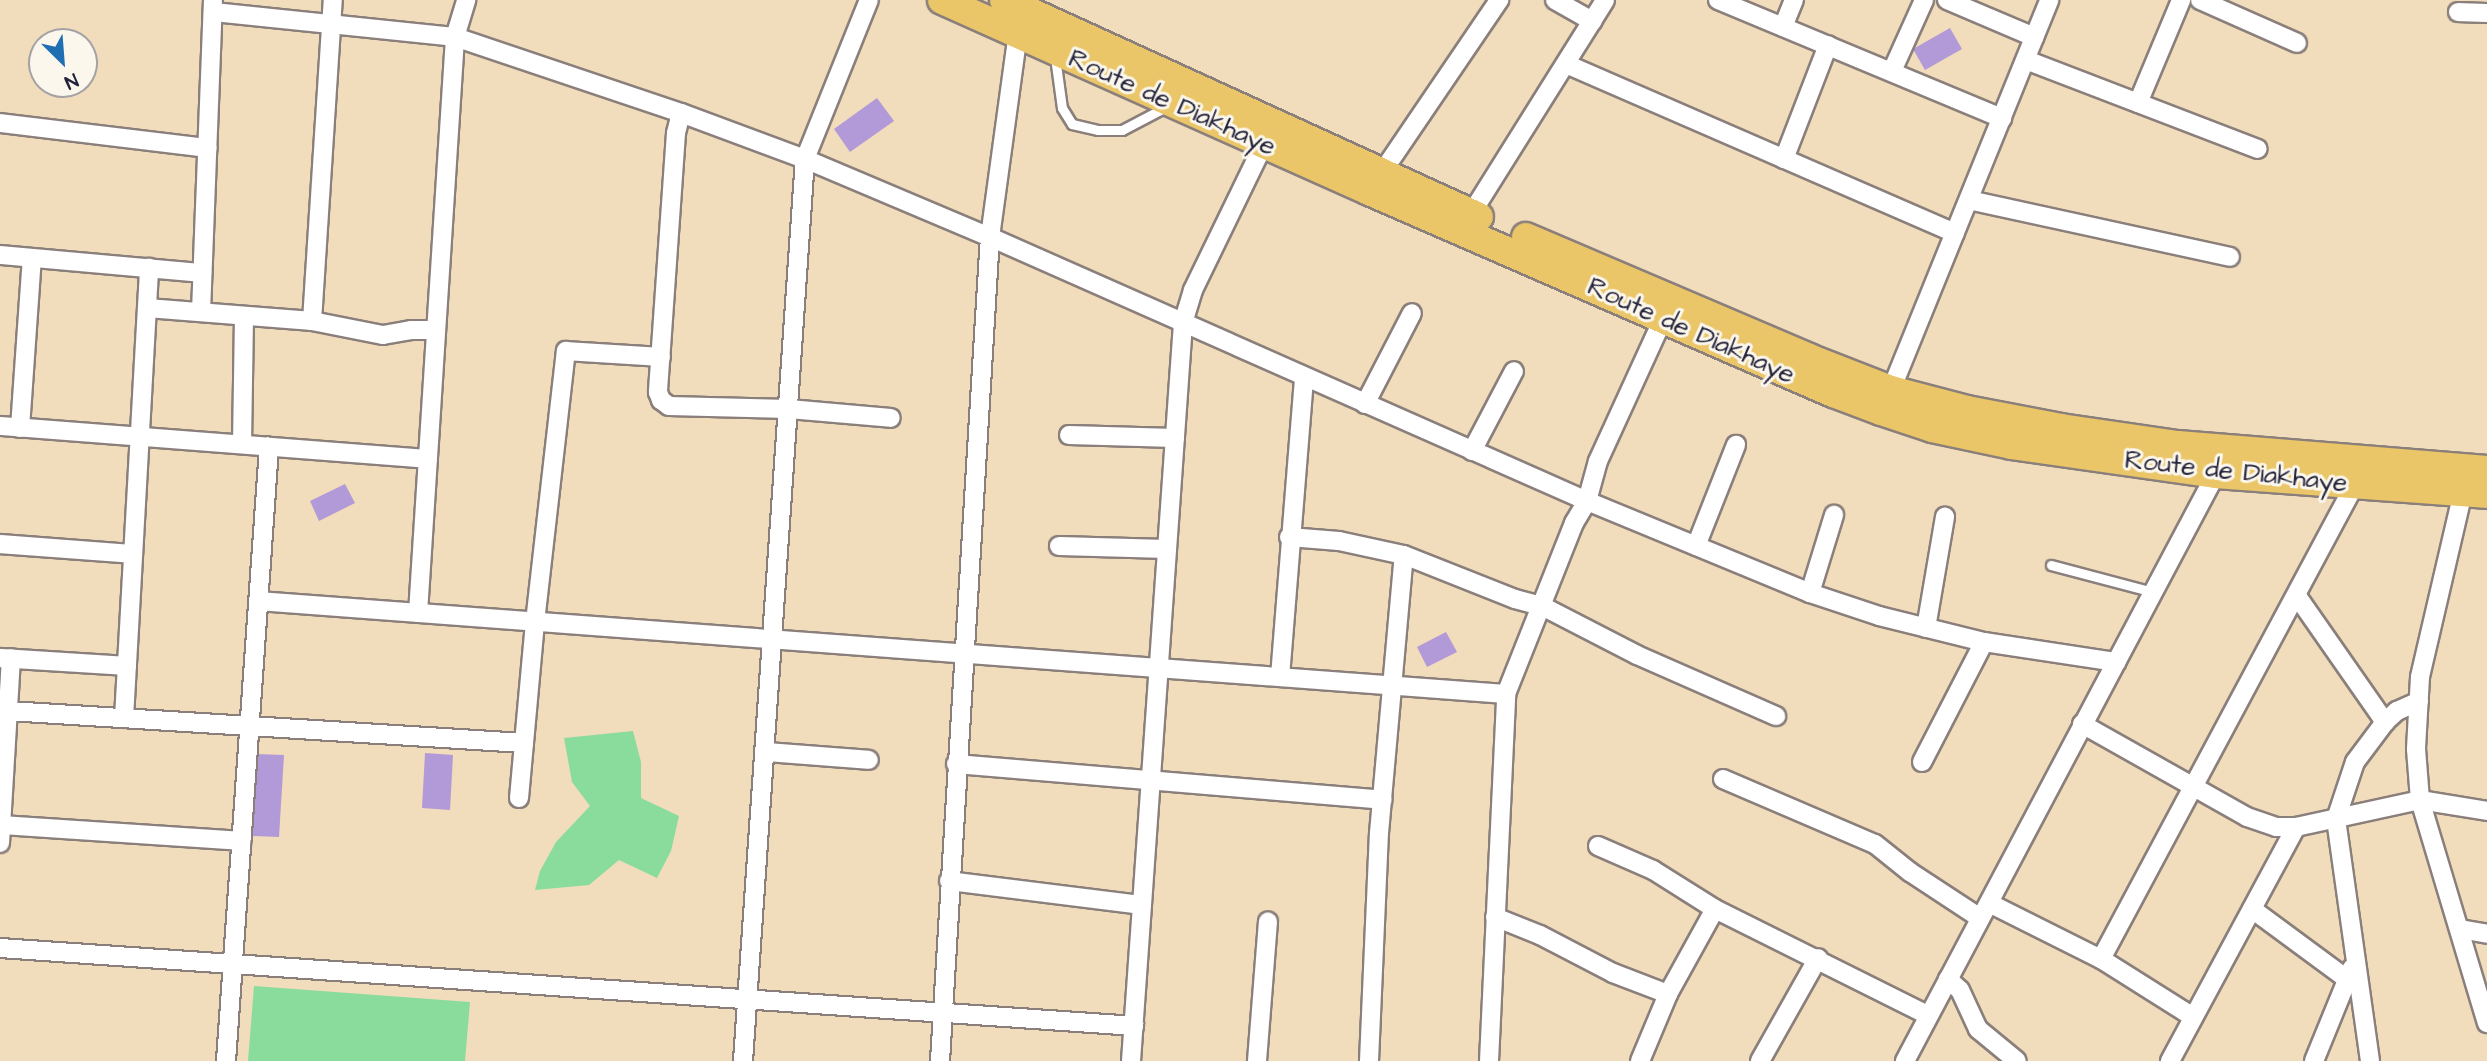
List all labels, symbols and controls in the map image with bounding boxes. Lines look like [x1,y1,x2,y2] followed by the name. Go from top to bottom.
[28,28,98,98] north arrow
[1064,43,1280,163] street label: Route de Diakhaye
[60,66,82,95] text: N
[1583,271,1799,391] street label: Route de Diakhaye
[2123,445,2349,499] street label: Route de Diakhaye

